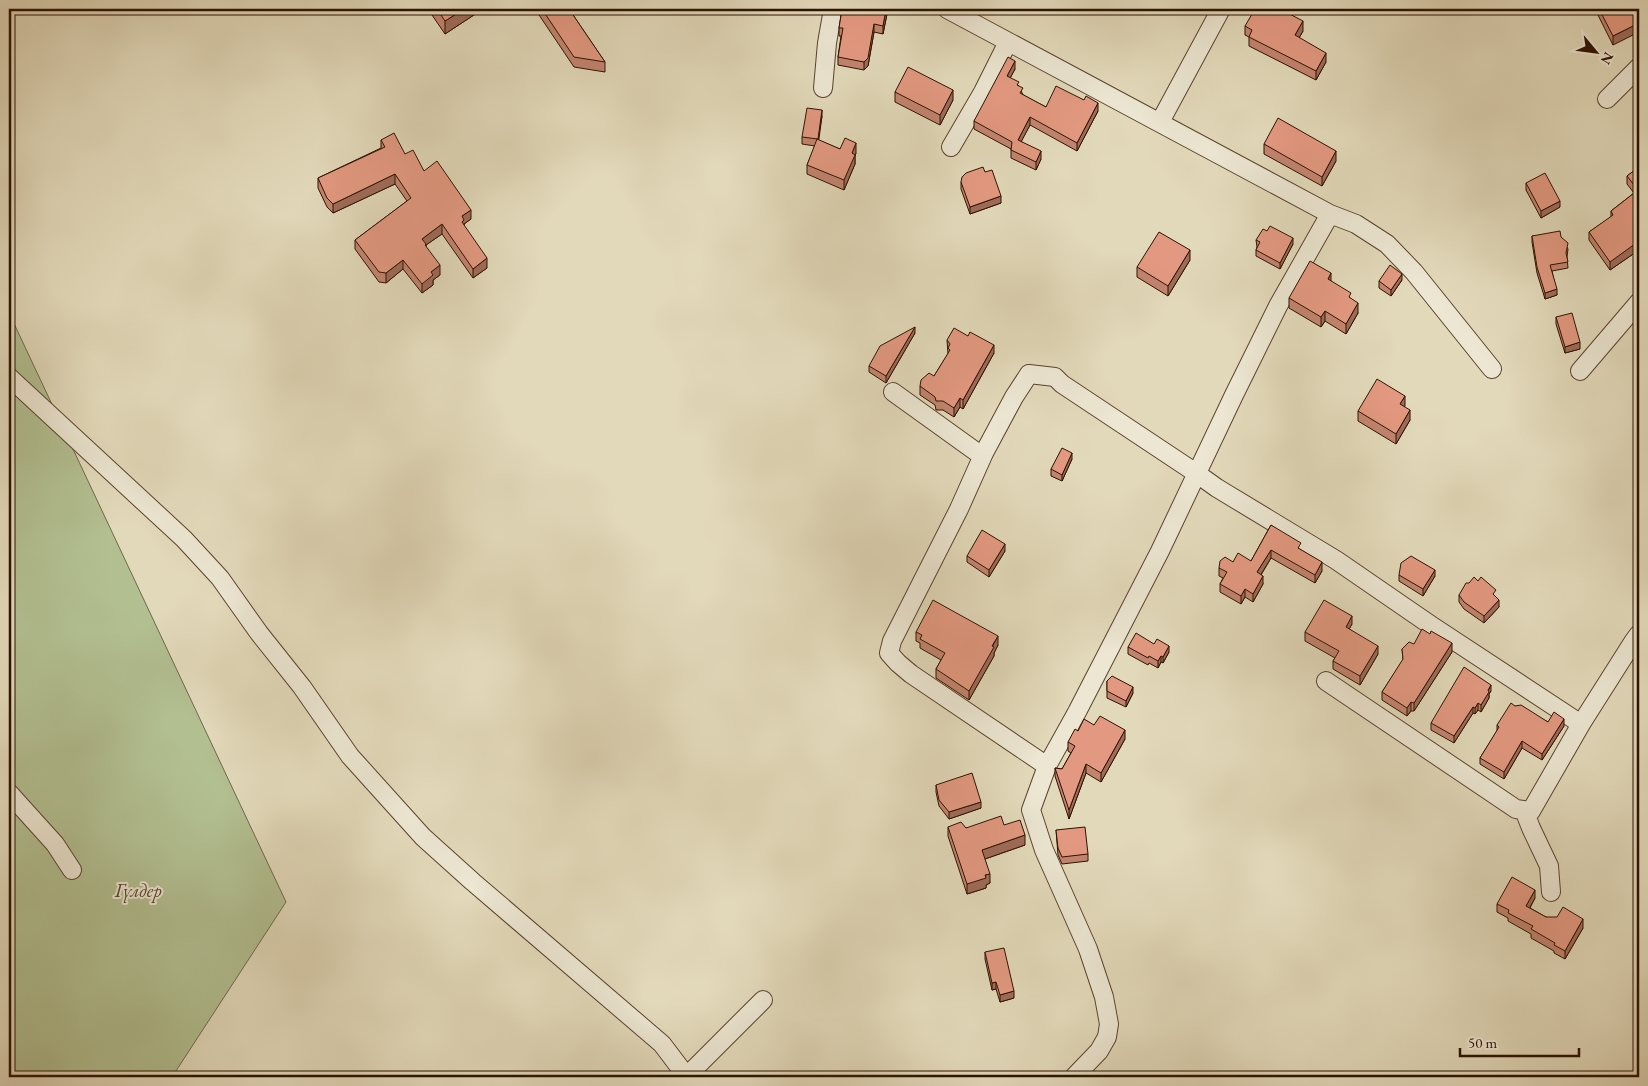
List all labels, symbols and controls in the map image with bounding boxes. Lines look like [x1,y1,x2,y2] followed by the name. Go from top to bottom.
[1570,28,1620,78] north arrow
[1596,49,1618,68] text: N
[113,878,162,903] park label: Гүлдер
[1460,1026,1579,1058] scale bar
[1468,1033,1497,1052] text: 50 m

